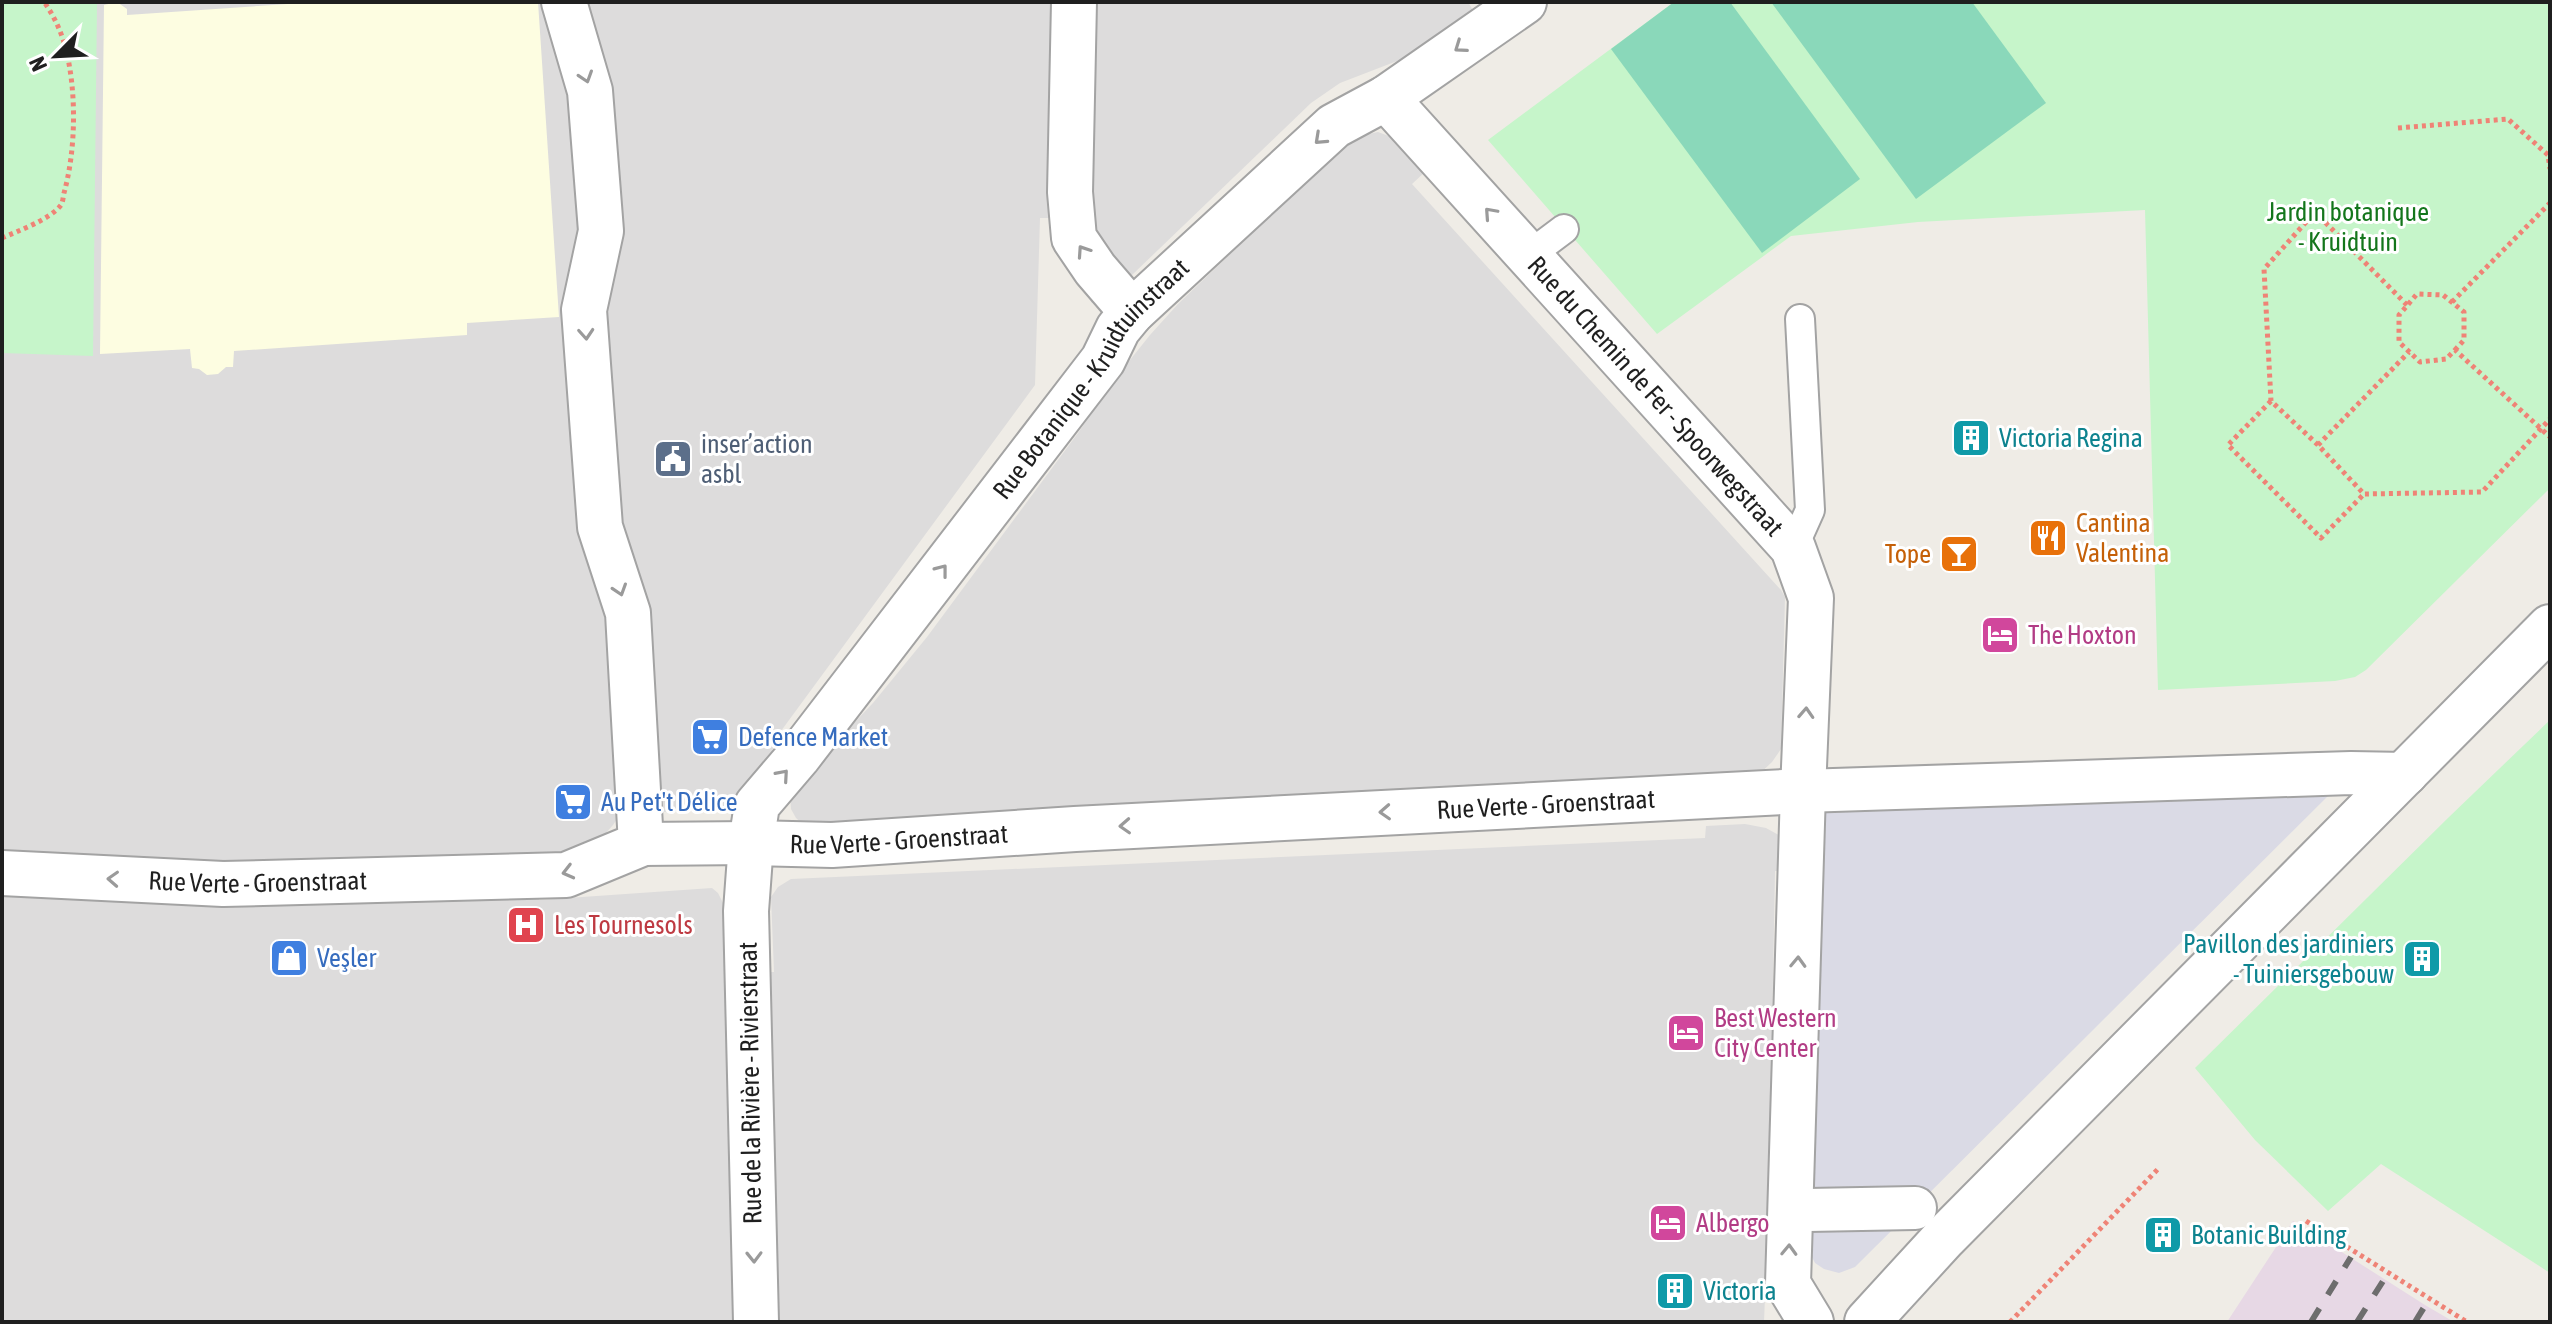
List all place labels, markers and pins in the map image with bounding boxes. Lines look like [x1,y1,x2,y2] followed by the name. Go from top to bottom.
[1950,417,1992,459] building icon: Victoria Regina
[1999,423,2143,453] place label: Victoria Regina
[701,429,813,489] place label: inser’action asbl
[652,438,694,480] public building icon: inser’action asbl
[2076,508,2169,568] place label: Cantina Valentina
[2027,517,2069,559] restaurant icon: Cantina Valentina
[1938,533,1980,575] bar icon: Tope
[1885,539,1931,569] place label: Tope
[1979,614,2021,656] hotel icon: The Hoxton
[2028,620,2137,650] place label: The Hoxton
[689,716,731,758] supermarket icon: Defence Market
[738,722,888,752] place label: Defence Market
[552,781,594,823] supermarket icon: Au Pet't Délice
[601,787,738,817] place label: Au Pet't Délice
[505,904,547,946] hospital icon: Les Tournesols
[554,910,693,940] place label: Les Tournesols
[2183,929,2394,989] place label: Pavillon des jardiniers - Tuiniersgebouw
[268,937,310,979] shop icon: Veşler
[2401,938,2443,980] building icon: Pavillon des jardiniers - Tuiniersgebouw
[317,943,376,973] place label: Veşler
[1714,1003,1837,1063] place label: Best Western City Center
[1665,1012,1707,1054] hotel icon: Best Western City Center
[1647,1202,1689,1244] hotel icon: Albergo
[1696,1208,1770,1238] place label: Albergo
[2142,1214,2184,1256] building icon: Botanic Building
[2191,1220,2347,1250] place label: Botanic Building
[1654,1270,1696,1312] building icon: Victoria
[1703,1276,1777,1306] place label: Victoria

